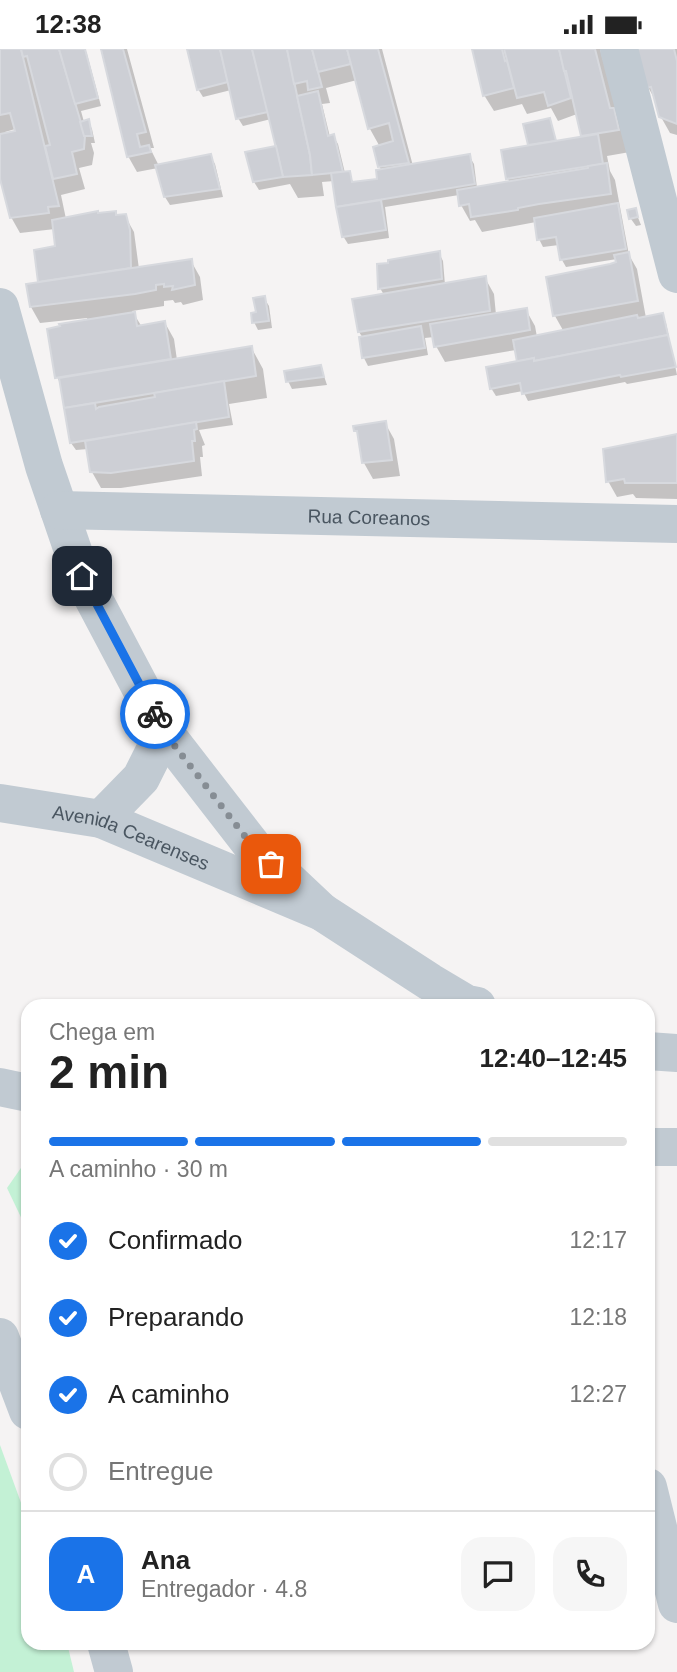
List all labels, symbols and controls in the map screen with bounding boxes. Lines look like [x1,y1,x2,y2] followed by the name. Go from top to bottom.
[35,9,102,39] text: 12:38
[307,506,430,529] street label: Rua Coreanos
[52,546,112,606] pin
[63,557,101,595] icon: home
[120,679,190,749] courier
[136,695,174,733] icon: bike
[51,801,212,874] street label: Avenida Cearenses
[241,834,301,894] pin
[252,845,290,883] icon: bag
[49,1019,155,1045] text: Chega em
[480,1043,627,1073] text: 12:40–12:45
[49,1046,169,1098] text: 2 min
[49,1156,228,1182] text: A caminho · 30 m
[49,1222,87,1260] icon: check
[108,1225,242,1255] text: Confirmado
[569,1227,627,1253] text: 12:17
[49,1299,87,1337] icon: check
[108,1302,244,1332] text: Preparando
[569,1304,627,1330] text: 12:18
[49,1376,87,1414] icon: check
[108,1379,229,1409] text: A caminho
[569,1381,627,1407] text: 12:27
[108,1456,214,1486] text: Entregue
[461,1537,535,1611] button: chat
[553,1537,627,1611] button: phone
[141,1545,190,1575] text: Ana
[77,1559,95,1589] text: A
[141,1576,307,1602] text: Entregador · 4.8

